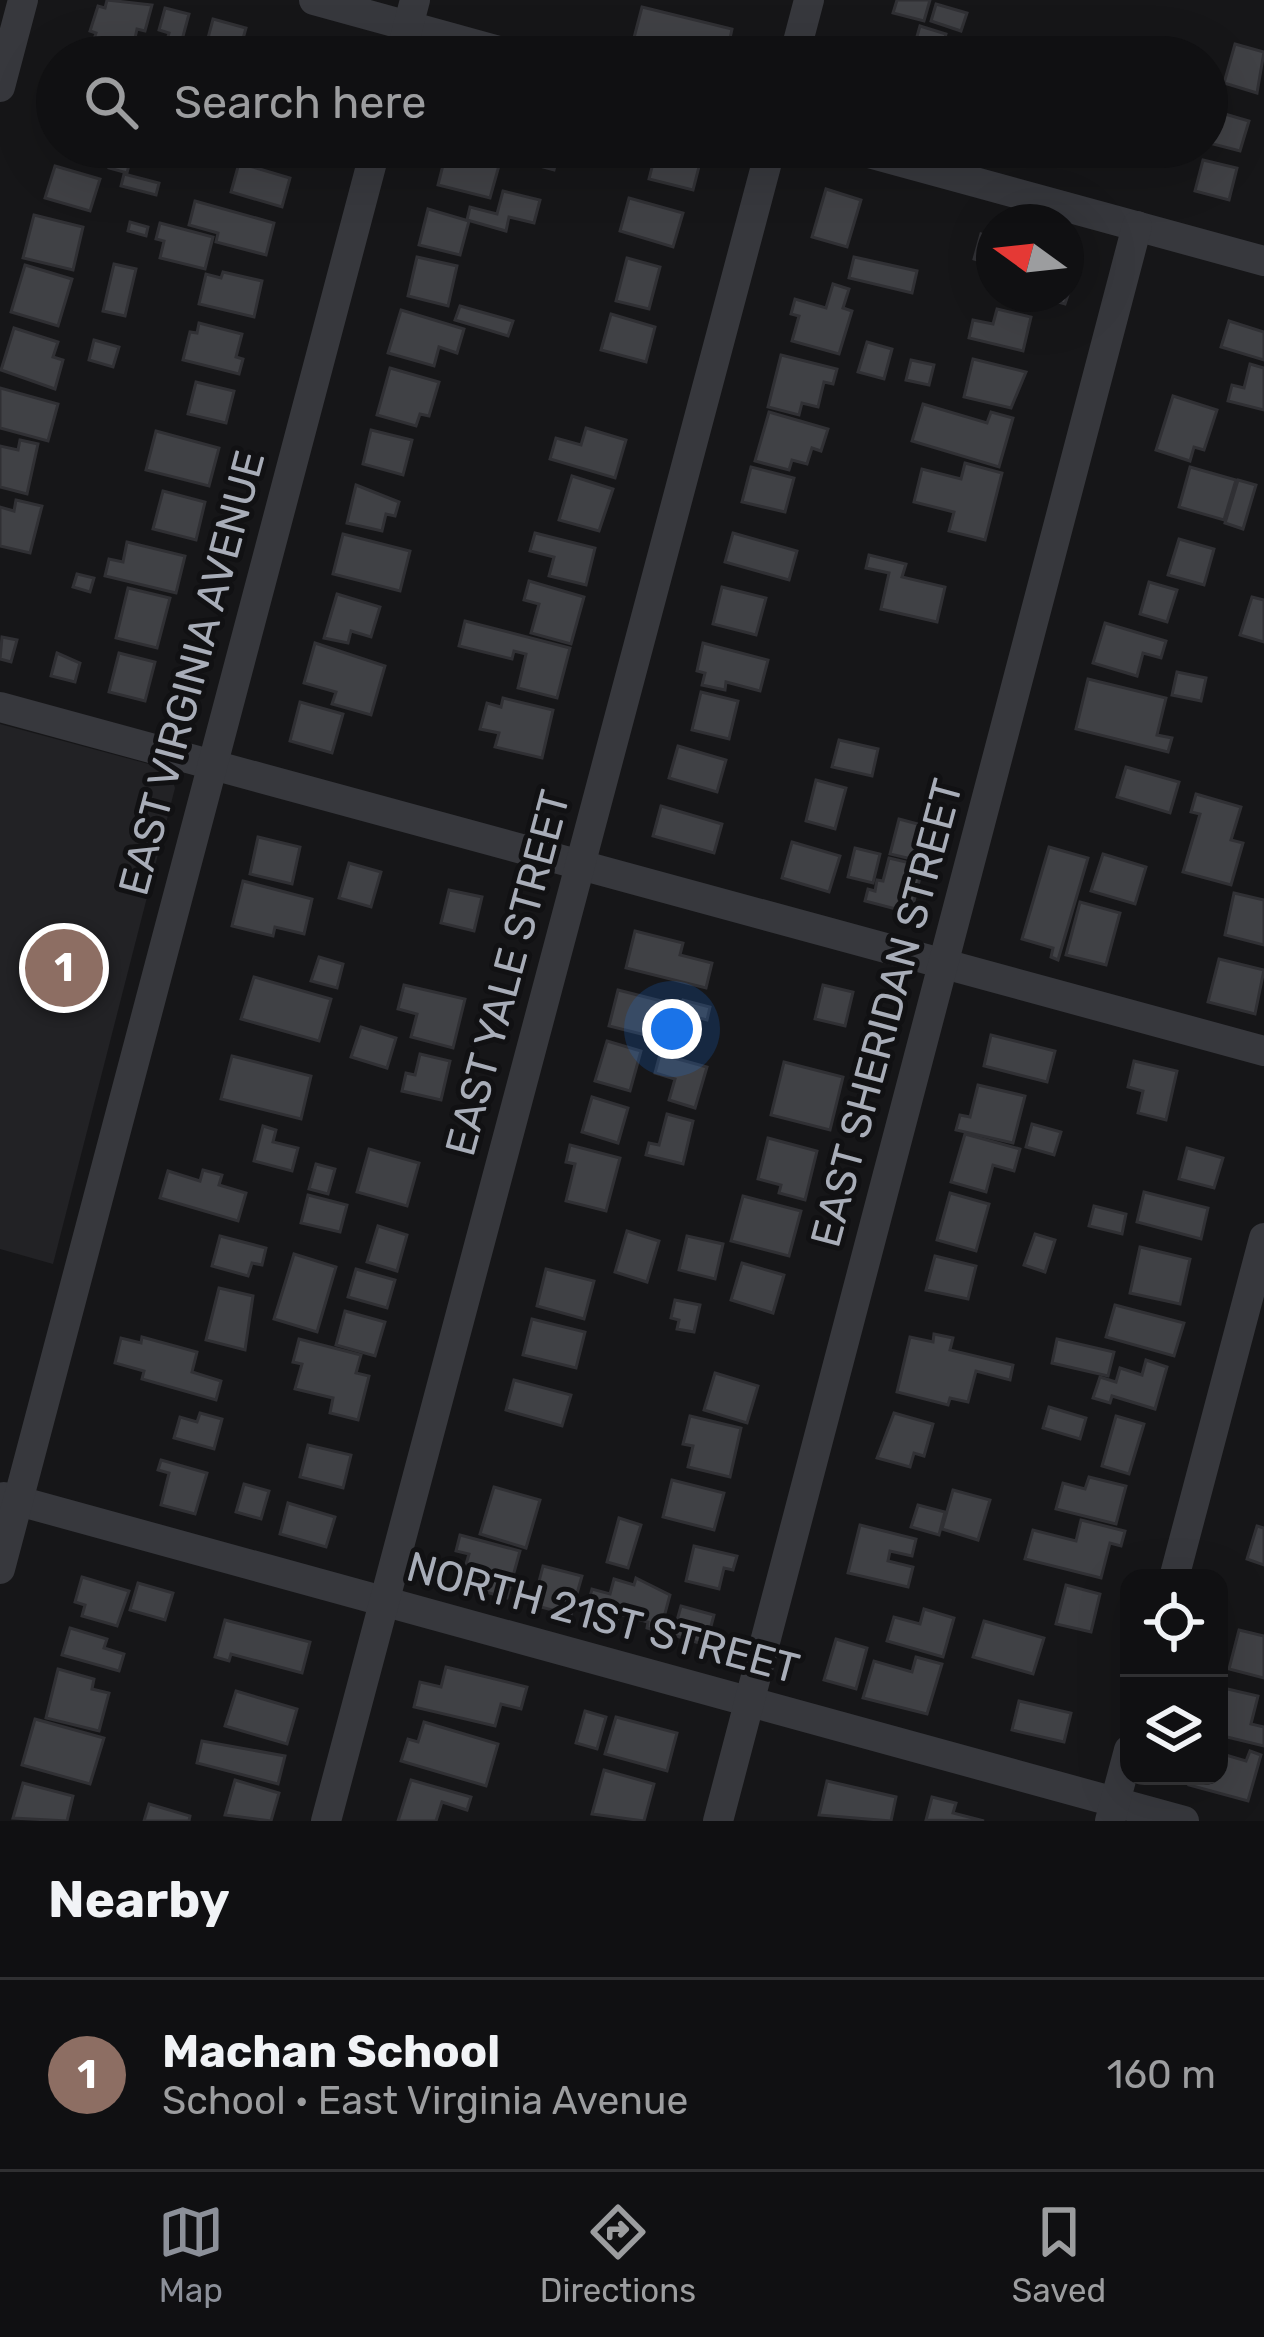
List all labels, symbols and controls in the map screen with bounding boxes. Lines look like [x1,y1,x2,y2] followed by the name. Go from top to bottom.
[36,36,1228,168] search box
[78,69,144,135] icon: search
[174,76,426,129] text: Search here
[976,204,1084,312] north arrow
[109,445,275,901] street label: EAST VIRGINIA AVENUE
[800,774,974,1252] street label: EAST SHERIDAN STREET
[435,785,581,1161] street label: EAST YALE STREET
[25,923,103,1013] pin: 1
[642,999,702,1059] your location
[401,1542,805,1694] street label: NORTH 21ST STREET
[1120,1569,1228,1785] map controls
[1120,1569,1228,1677] button: locate
[1120,1677,1228,1785] button: layers
[48,1869,230,1930] text: Nearby
[162,2025,500,2078] text: Machan School
[77,2052,97,2098] text: 1
[1107,2052,1216,2098] text: 160 m
[162,2078,688,2124] text: School · East Virginia Avenue
[158,2199,224,2310] tab: Map
[540,2199,696,2310] tab: Directions
[1012,2199,1106,2310] tab: Saved

